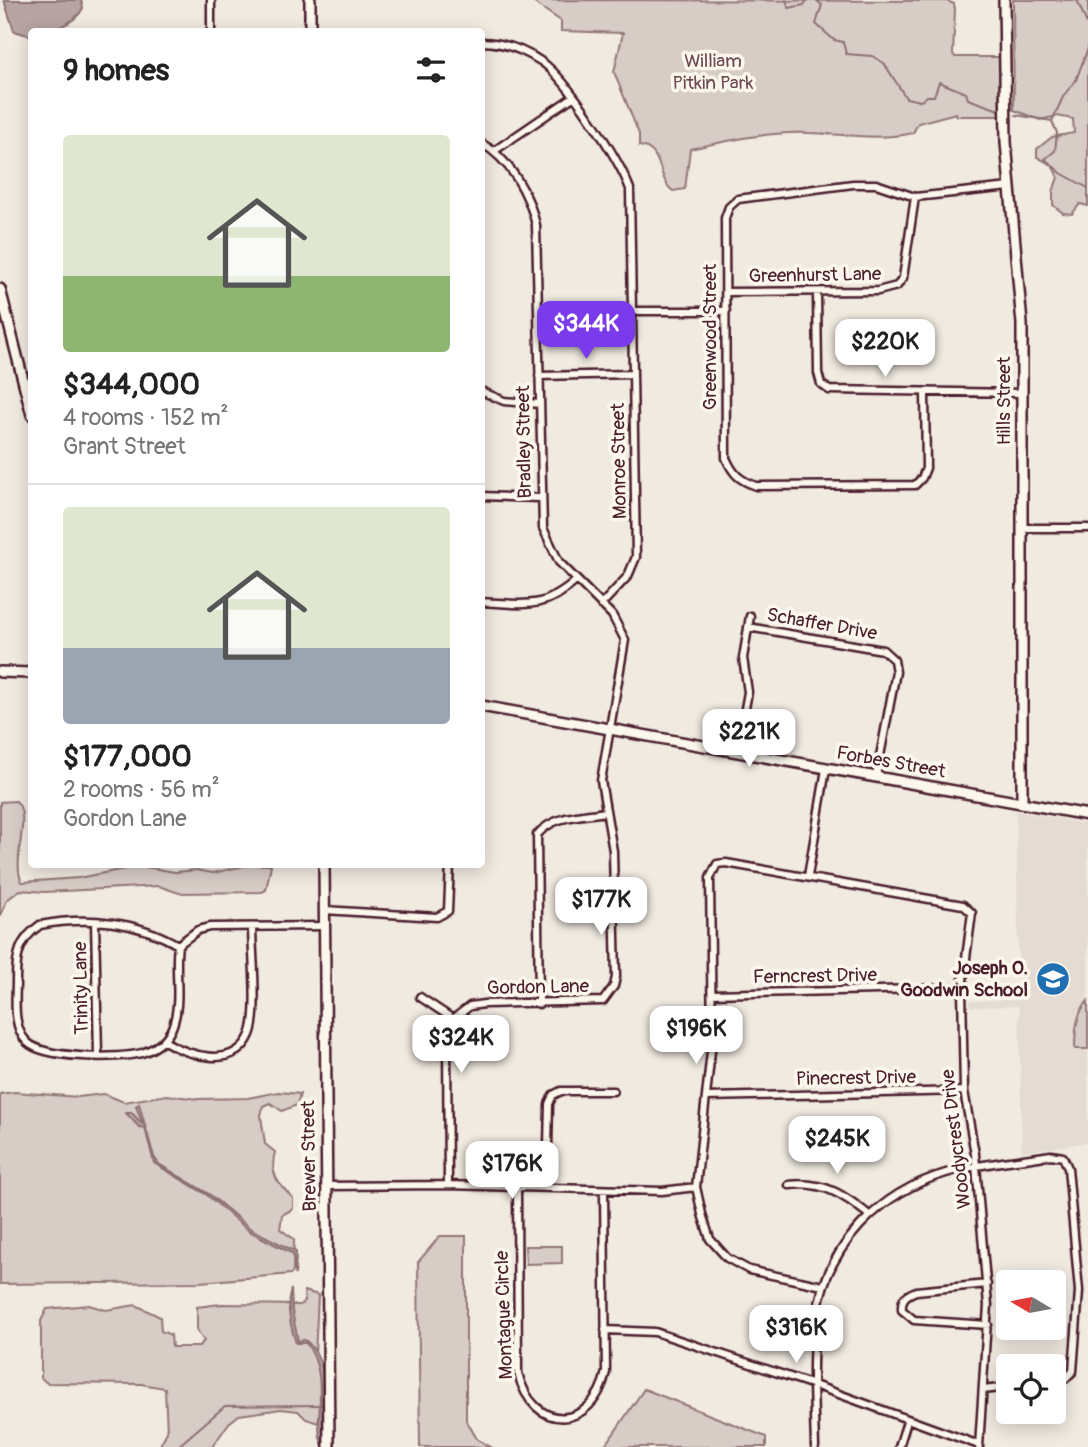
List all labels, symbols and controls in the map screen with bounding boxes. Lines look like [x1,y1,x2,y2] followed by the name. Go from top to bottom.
[673,49,753,95] park label: William Pitkin Park
[412,51,450,89] icon: filters
[63,52,169,89] text: 9 homes
[194,180,320,306] icon: home
[748,262,882,288] street label: Greenhurst Lane
[698,264,722,410] street label: Greenwood Street
[537,302,635,361] pin: $344K
[553,309,619,338] text: $344K
[836,320,934,379] pin: $220K
[851,327,919,356] text: $220K
[992,356,1016,445] street label: Hills Street
[63,366,200,403] text: $344,000
[511,385,537,499] street label: Bradley Street
[606,402,632,519] street label: Monroe Street
[63,403,229,432] text: 4 rooms · 152 m²
[63,432,186,461] text: Grant Street
[194,552,320,678] icon: home
[765,602,880,646] street label: Schaffer Drive
[700,710,798,769] pin: $221K
[718,717,780,746] text: $221K
[63,738,192,775] text: $177,000
[835,741,948,783] street label: Forbes Street
[63,775,220,804] text: 2 rooms · 56 m²
[63,804,187,833] text: Gordon Lane
[552,878,650,937] pin: $177K
[571,885,631,914] text: $177K
[68,941,94,1035] street label: Trinity Lane
[900,956,1028,1002] place label: Joseph O. Goodwin School
[1034,960,1072,998] school or university icon: Joseph O. Goodwin School
[753,963,878,989] street label: Ferncrest Drive
[487,974,590,1000] street label: Gordon Lane
[647,1006,745,1066] pin: $196K
[666,1014,726,1043] text: $196K
[412,1016,510,1075] pin: $324K
[428,1023,494,1052] text: $324K
[796,1065,917,1091] street label: Pinecrest Drive
[935,1067,976,1210] street label: Woodycrest Drive
[296,1100,322,1212] street label: Brewer Street
[788,1116,886,1176] pin: $245K
[805,1124,870,1153] text: $245K
[463,1142,561,1201] pin: $176K
[482,1149,542,1178] text: $176K
[490,1250,518,1380] street label: Montague Circle
[996,1270,1066,1340] north arrow
[996,1270,1066,1424] map controls
[747,1306,845,1365] pin: $316K
[765,1313,827,1342] text: $316K
[996,1354,1066,1424] button: locate

